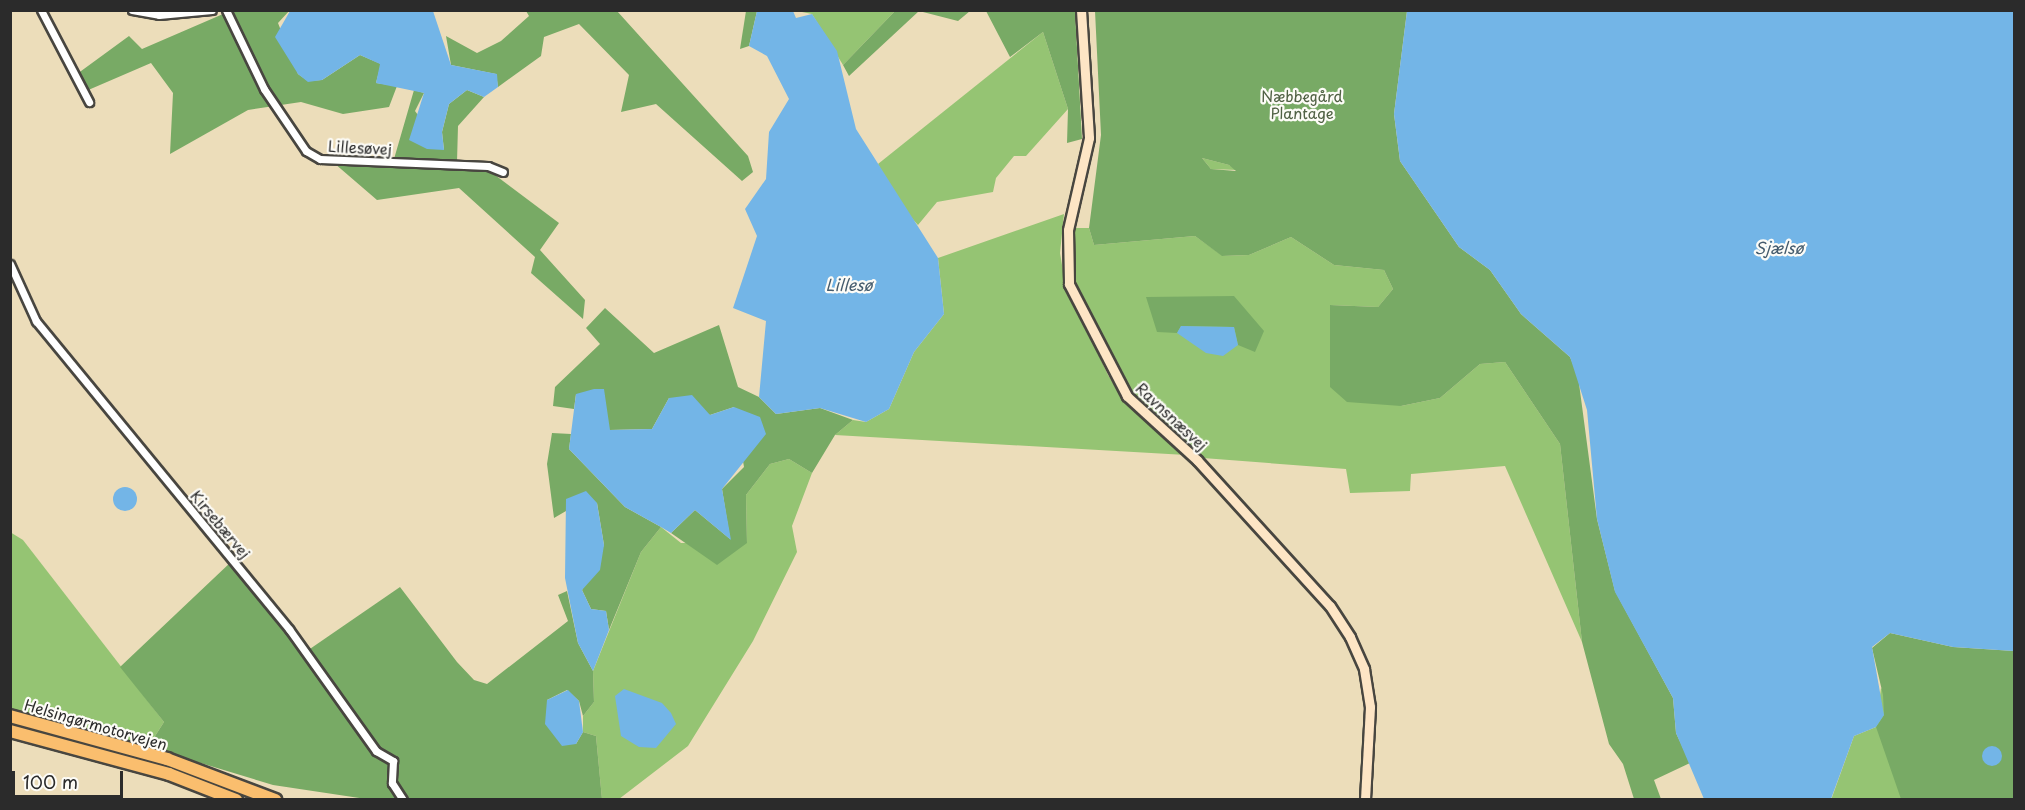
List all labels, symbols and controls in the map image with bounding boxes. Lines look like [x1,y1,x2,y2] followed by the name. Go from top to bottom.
[1261,86,1343,121] park label: Næbbegård Plantage
[328,136,392,158] street label: Lillesøvej
[1755,237,1803,257] water label: Sjælsø
[826,274,872,294] water label: Lillesø
[1133,378,1211,454] street label: Ravnsnæsvej
[187,486,255,562] street label: Kirsebærvej
[23,695,169,753] street label: Helsingørmotorvejen
[15,759,126,797] scale bar
[23,768,78,795] text: 100 m

